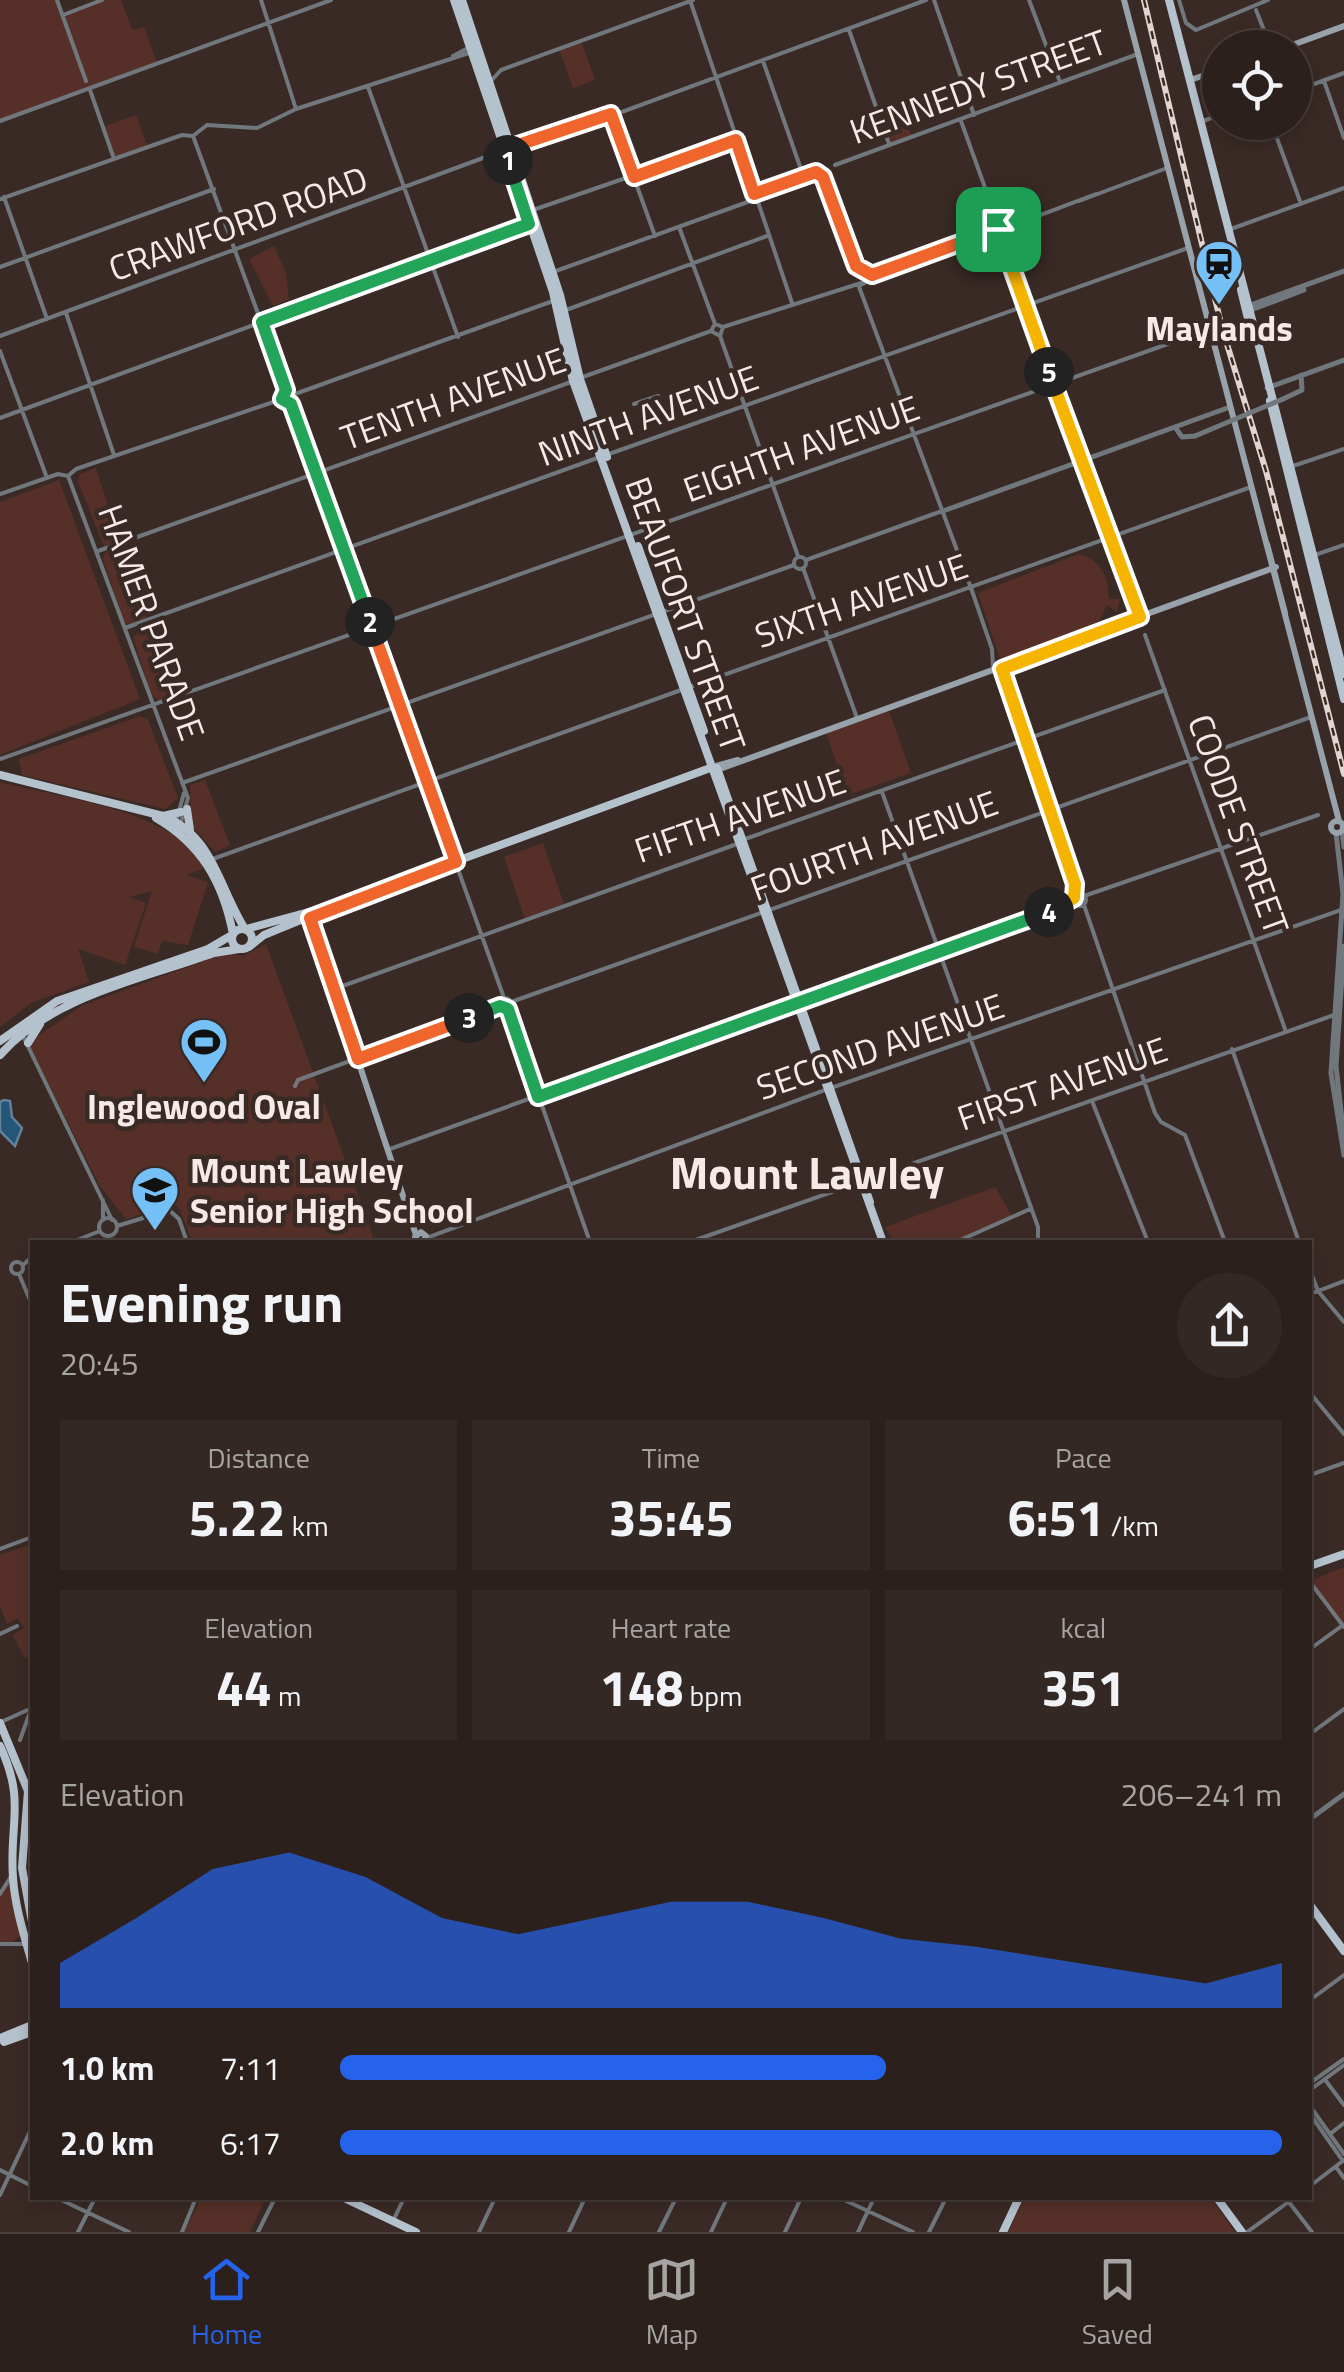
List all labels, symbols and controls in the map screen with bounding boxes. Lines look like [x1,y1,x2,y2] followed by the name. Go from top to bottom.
[842,14,1114,158] street label: KENNEDY STREET
[1202,30,1312,140] map controls
[1202,30,1312,140] button: locate
[483,135,533,185] pin: 1
[500,138,516,181] text: 1
[101,151,375,295] street label: CRAWFORD ROAD
[956,187,1041,272] pin
[971,202,1026,257] icon: arrive
[1193,238,1245,306] station icon: Maylands
[1145,301,1293,355] place label: Maylands
[333,332,573,464] street label: TENTH AVENUE
[1024,347,1074,397] pin: 5
[530,350,766,480] street label: NINTH AVENUE
[1041,350,1057,393] text: 5
[675,380,927,516] street label: EIGHTH AVENUE
[611,469,761,759] street label: BEAUFORT STREET
[84,497,220,747] street label: HAMER PARADE
[747,538,975,662] street label: SIXTH AVENUE
[345,597,395,647] pin: 2
[362,600,378,643] text: 2
[1174,706,1304,942] street label: COODE STREET
[627,754,853,876] street label: FIFTH AVENUE
[743,775,1005,915] street label: FOURTH AVENUE
[1024,887,1074,937] pin: 4
[1041,890,1057,933] text: 4
[749,978,1011,1114] street label: SECOND AVENUE
[444,993,494,1043] pin: 3
[461,996,477,1039] text: 3
[178,1016,230,1084] sports icon: Inglewood Oval
[950,1022,1174,1144] street label: FIRST AVENUE
[87,1079,321,1133] place label: Inglewood Oval
[670,1138,944,1206] district label: Mount Lawley
[190,1143,474,1237] place label: Mount Lawley Senior High School
[129,1164,181,1232] school or university icon: Mount Lawley Senior High School
[60,1260,343,1343] text: Evening run
[1177,1273,1282,1378] button: share
[60,1339,139,1387] text: 20:45
[208,1436,310,1479] text: Distance
[642,1436,700,1479] text: Time
[1055,1436,1112,1479] text: Pace
[189,1479,286,1555] text: 5.22
[609,1479,733,1555] text: 35:45
[1008,1479,1104,1555] text: 6:51
[286,1504,329,1547] text: km
[1104,1504,1159,1547] text: /km
[204,1606,313,1649] text: Elevation
[611,1606,731,1649] text: Heart rate
[1060,1606,1106,1649] text: kcal
[216,1649,272,1725] text: 44
[599,1649,683,1725] text: 148
[1041,1649,1125,1725] text: 351
[272,1674,301,1717] text: m
[683,1674,743,1717] text: bpm
[60,1770,184,1818] text: Elevation
[1120,1770,1282,1818] text: 206–241 m
[60,2044,154,2092] text: 1.0 km
[220,2044,281,2092] text: 7:11
[60,2119,154,2167] text: 2.0 km
[220,2119,281,2167] text: 6:17
[191,2252,262,2355] tab: Home
[644,2252,699,2355] tab: Map
[1082,2252,1153,2355] tab: Saved

